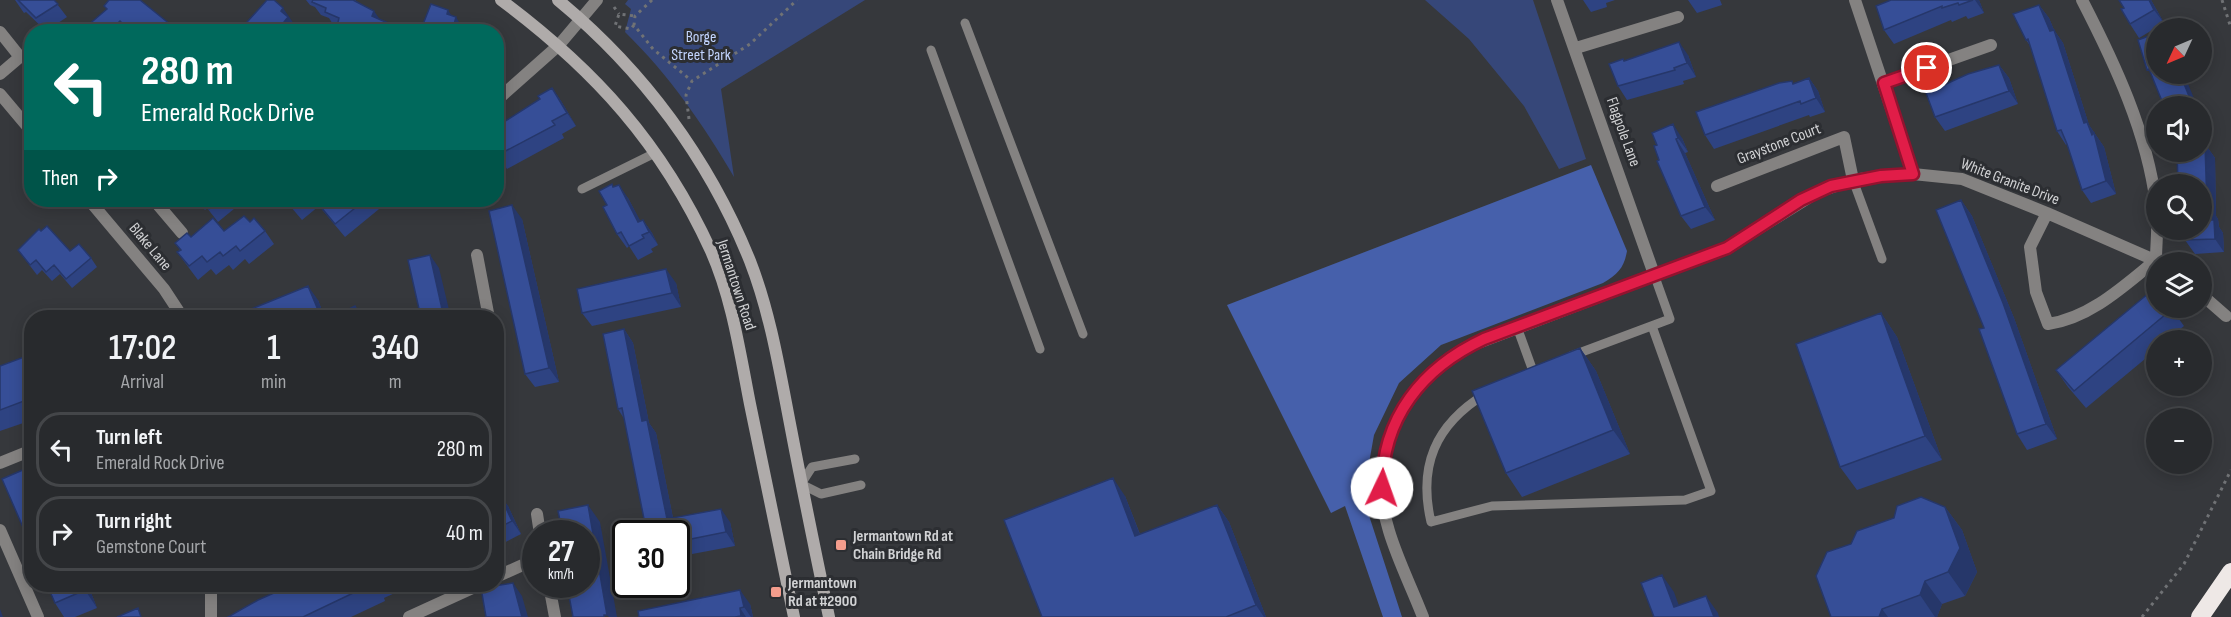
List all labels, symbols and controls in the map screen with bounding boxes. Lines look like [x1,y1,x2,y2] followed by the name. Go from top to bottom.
[2146,18,2212,84] north arrow
[2146,18,2212,474] map controls
[671,28,731,65] park label: Borge Street Park
[1901,42,1952,93] pin
[141,46,234,97] text: 280 m
[42,48,120,126] icon: left
[1910,51,1943,84] icon: arrive
[1602,95,1644,169] street label: Flagpole Lane
[2146,96,2212,162] button: sound
[141,97,315,129] text: Emerald Rock Drive
[1734,119,1824,169] street label: Graystone Court
[1958,155,2062,209] street label: White Granite Drive
[90,162,123,195] icon: right
[42,165,78,192] text: Then
[2146,174,2212,240] button: search
[125,219,175,275] street label: Blake Lane
[712,236,760,333] street label: Jermantown Road
[2146,252,2212,318] button: layers
[109,327,176,370] text: 17:02
[267,327,280,370] text: 1
[371,327,419,370] text: 340
[2146,330,2212,396] button: +
[121,370,164,394] text: Arrival
[261,370,286,394] text: min
[389,370,402,394] text: m
[2146,408,2212,474] button: −
[96,424,162,451] text: Turn left
[45,433,78,466] icon: left
[437,436,483,463] text: 280 m
[96,451,225,475] text: Emerald Rock Drive
[1350,456,1414,520] position arrow
[96,508,172,535] text: Turn right
[45,517,78,550] icon: right
[446,520,483,547] text: 40 m
[612,520,690,598] speed limit sign: 30
[852,527,953,564] place label: Jermantown Rd at Chain Bridge Rd
[548,534,574,570] text: 27
[96,535,206,559] text: Gemstone Court
[834,538,848,552] marker: Jermantown Rd at Chain Bridge Rd
[548,565,574,584] text: km/h
[787,574,857,611] place label: Jermantown Rd at #2900
[769,585,783,599] marker: Jermantown Rd at #2900

